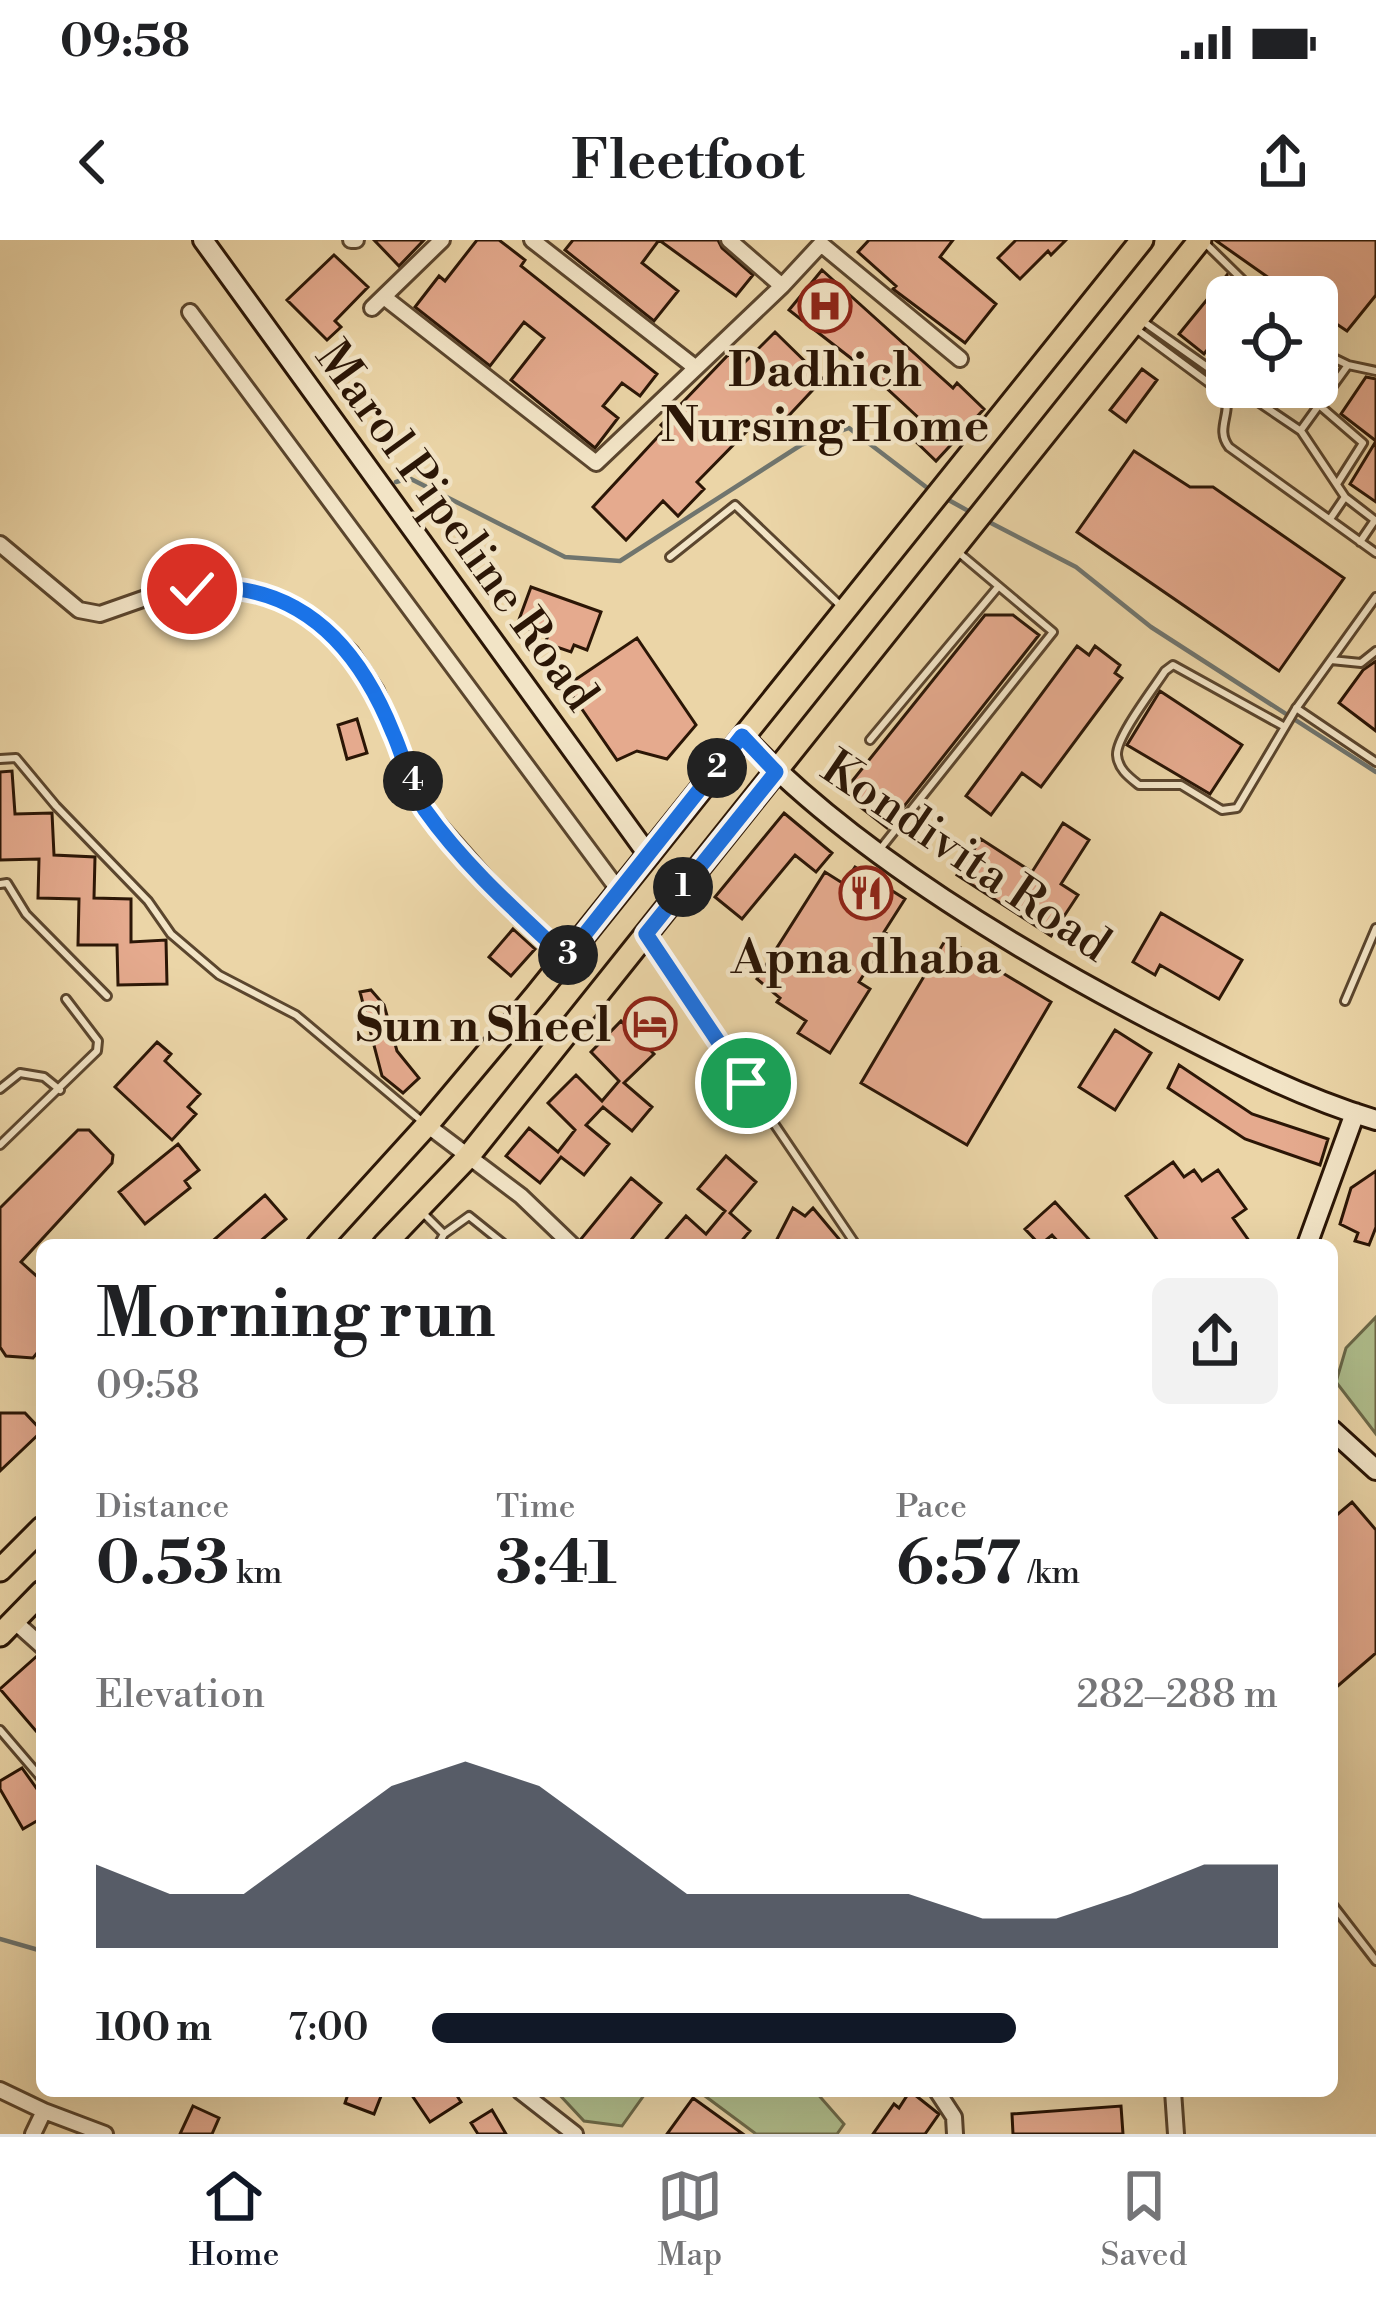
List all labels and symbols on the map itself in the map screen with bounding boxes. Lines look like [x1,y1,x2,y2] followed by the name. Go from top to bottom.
[797,278,853,334] hospital icon: Dadhich Nursing Home
[301,330,610,723] street label: Marol Pipeline Road
[661,342,989,457] place label: Dadhich Nursing Home
[141,538,243,640] pin
[687,738,747,798] pin: 2
[809,739,1121,976] street label: Kondivita Road
[383,751,443,811] pin: 4
[653,857,713,917] pin: 1
[838,865,894,921] restaurant icon: Apna dhaba
[538,925,598,985] pin: 3
[730,929,1002,989] place label: Apna dhaba
[622,996,678,1052] hotel icon: Sun n Sheel
[356,997,611,1057] place label: Sun n Sheel
[695,1032,797,1134] pin

